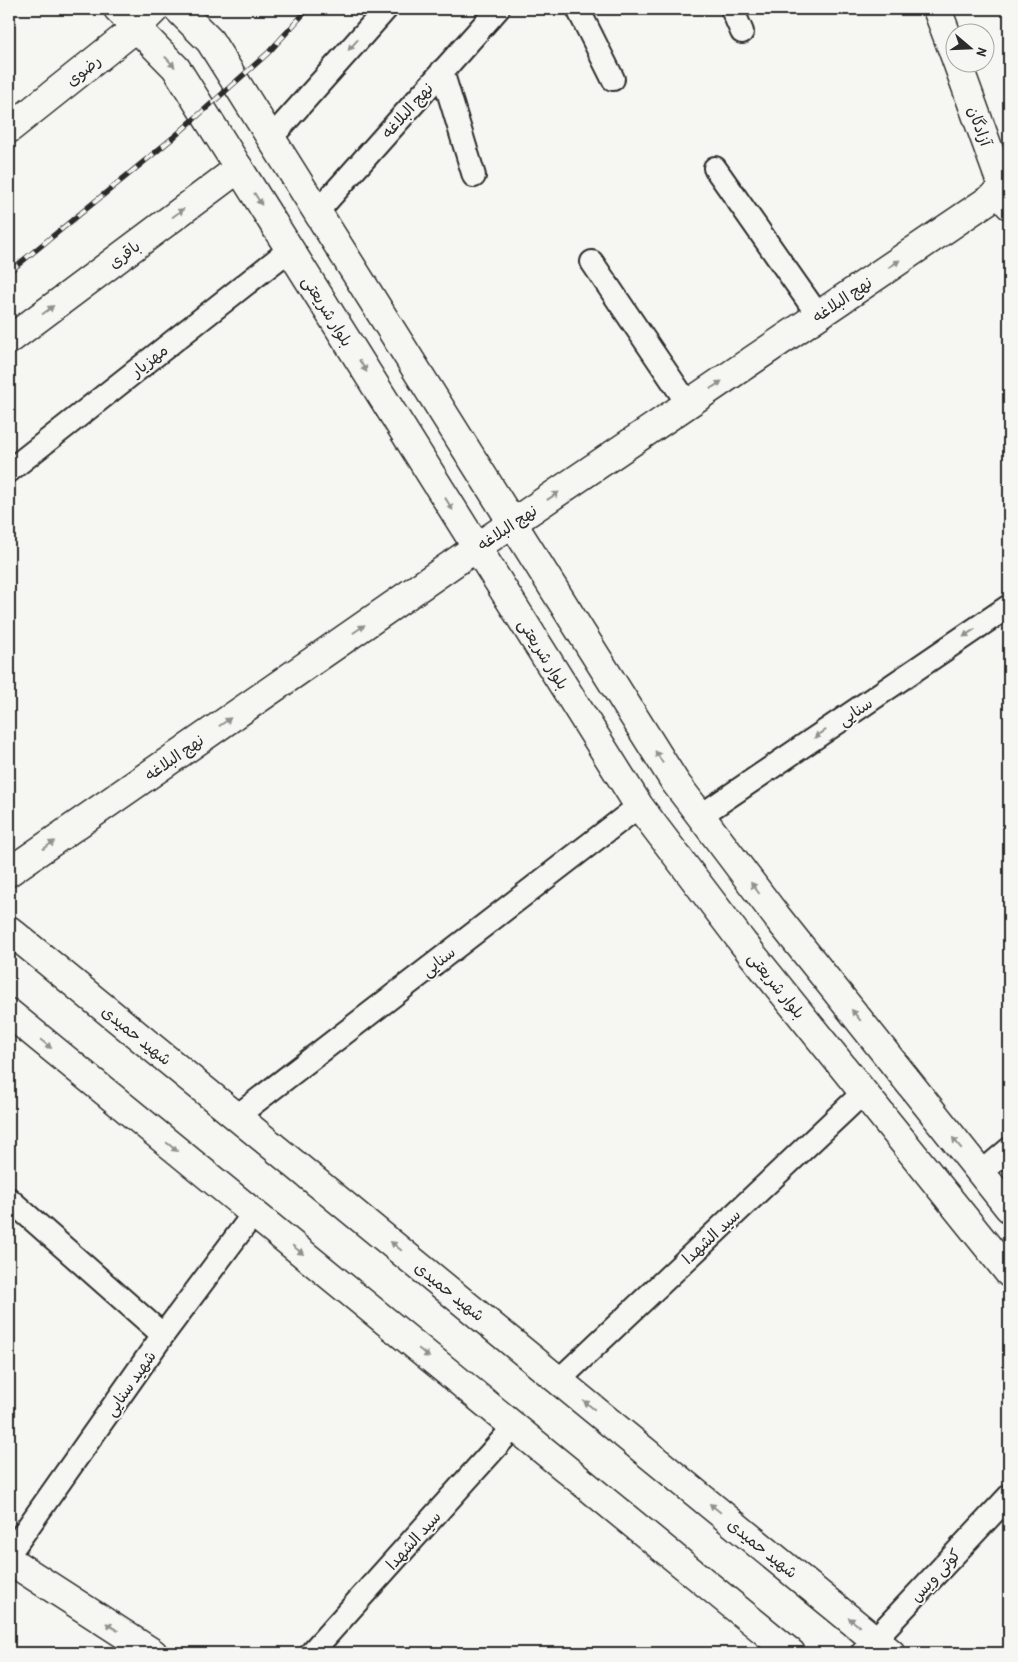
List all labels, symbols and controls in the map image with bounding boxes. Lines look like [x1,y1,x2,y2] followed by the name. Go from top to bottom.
[946,22,996,72] north arrow
[347,39,359,51] one-way arrow
[972,46,993,60] text: N
[61,49,105,91] street label: رضوی
[164,56,176,68] one-way arrow
[376,77,438,143] street label: نهج البلاغه
[963,103,998,150] street label: آزادگان
[253,193,263,206] one-way arrow
[171,208,185,218] one-way arrow
[104,235,144,273] street label: باقری
[887,259,901,269] one-way arrow
[298,271,358,351] street label: بلوار شریعتی
[808,271,876,327] street label: نهج البلاغه
[41,305,54,316] one-way arrow
[124,339,172,383] street label: مهزیار
[358,360,368,373] one-way arrow
[709,380,723,390] one-way arrow
[546,491,559,501] one-way arrow
[445,497,454,511] one-way arrow
[473,499,541,555] street label: نهج البلاغه
[514,614,574,694] street label: بلوار شریعتی
[352,624,366,634] one-way arrow
[962,628,976,638] one-way arrow
[833,691,877,731] street label: سنایی
[219,717,232,727] one-way arrow
[140,729,208,785] street label: نهج البلاغه
[813,729,827,739] one-way arrow
[655,750,664,763] one-way arrow
[42,840,56,850] one-way arrow
[750,881,760,895] one-way arrow
[417,941,459,981] street label: سنایی
[743,947,811,1023] street label: بلوار شریعتی
[97,1000,177,1070] street label: شهید حمیدی
[850,1009,861,1022] one-way arrow
[40,1038,53,1049] one-way arrow
[952,1136,962,1149] one-way arrow
[165,1141,178,1152] one-way arrow
[677,1203,745,1269] street label: سید الشهدا
[389,1241,402,1252] one-way arrow
[291,1244,304,1255] one-way arrow
[410,1256,490,1326] street label: شهید حمیدی
[99,1346,161,1420] street label: شهید سنایی
[417,1347,430,1358] one-way arrow
[583,1399,596,1410] one-way arrow
[709,1502,721,1514] one-way arrow
[381,1506,445,1574] street label: سید الشهدا
[723,1513,803,1583] street label: شهید حمیدی
[905,1544,965,1606] street label: کوتی ویس
[847,1617,860,1628] one-way arrow
[106,1622,119,1632] one-way arrow

